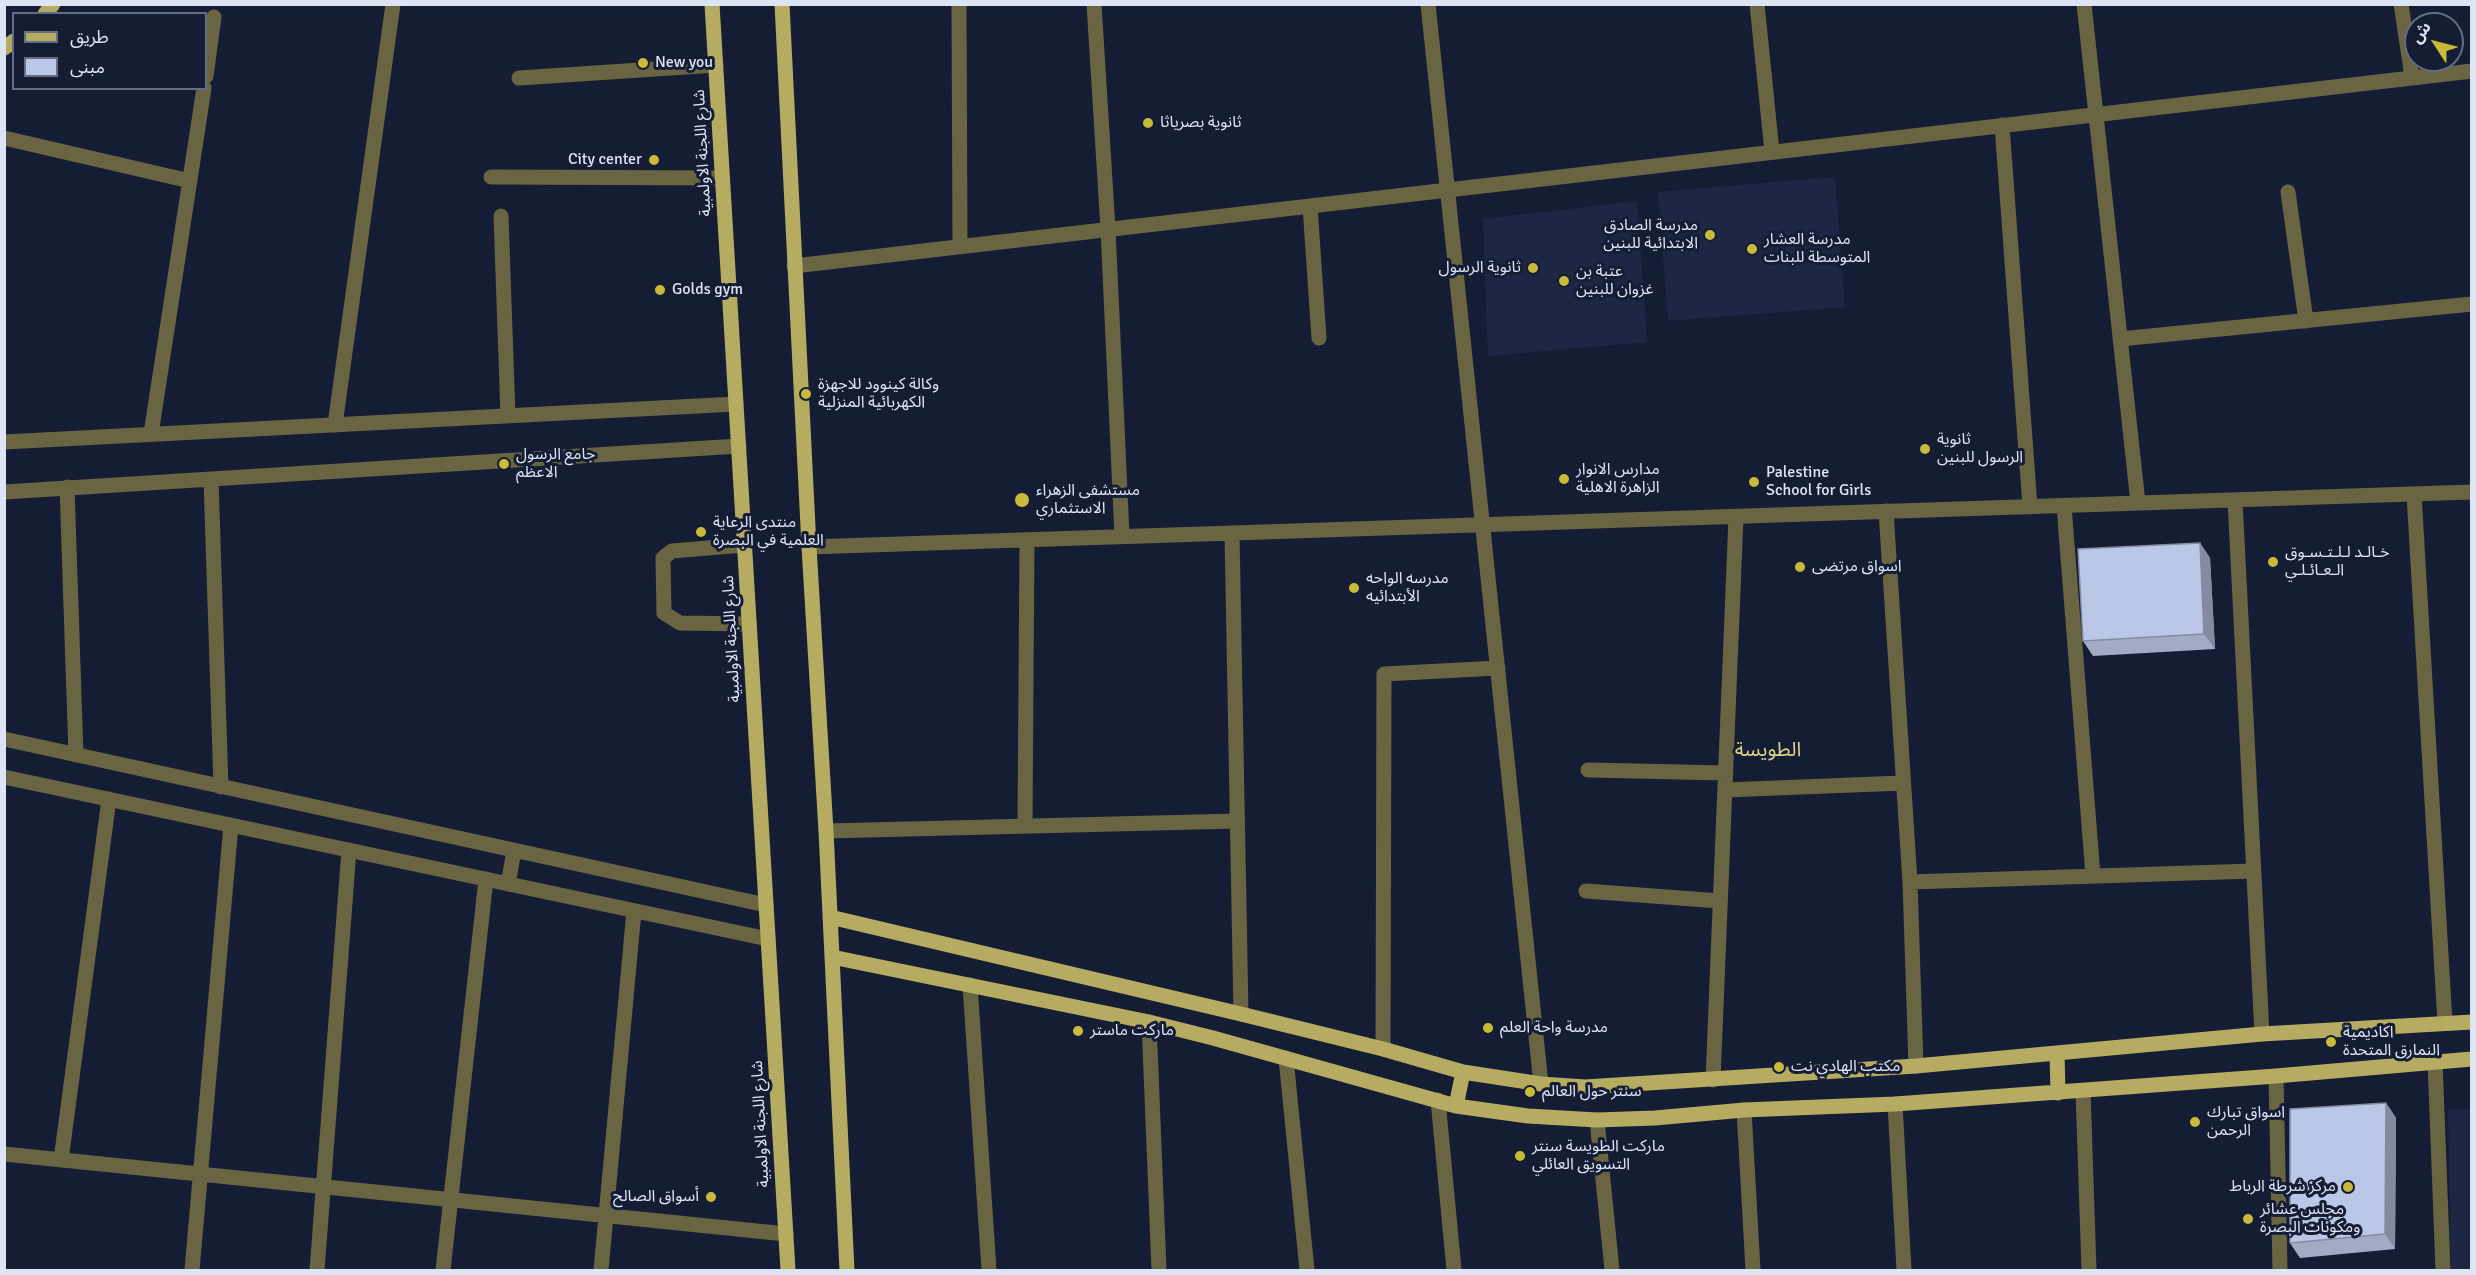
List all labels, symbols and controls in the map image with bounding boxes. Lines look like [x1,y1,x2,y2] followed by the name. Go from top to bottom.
[12,12,207,90] legend
[2404,12,2464,72] north arrow
[2407,18,2436,47] text: ش
[70,26,109,48] text: طريق
[655,53,713,73] place label: New you
[70,56,105,78] text: مبنى
[636,56,650,70] marker: New you
[690,89,716,217] street label: شارع اللجنة الاولمبية
[1160,113,1242,133] place label: ثانوية بصرياثا
[1141,116,1155,130] marker: ثانوية بصرياثا
[568,150,642,170] place label: City center
[647,153,661,167] marker: City center
[1603,216,1698,254] place label: مدرسة الصادق الابتدائية للبنين
[1703,228,1717,242] marker: مدرسة الصادق الابتدائية للبنين
[1764,230,1870,268] place label: مدرسة العشار المتوسطة للبنات
[1745,242,1759,256] marker: مدرسة العشار المتوسطة للبنات
[1439,258,1521,278] place label: ثانوية الرسول
[1526,261,1540,275] marker: ثانوية الرسول
[1576,262,1653,300] place label: عتبة بن غزوان للبنين
[1557,274,1571,288] marker: عتبة بن غزوان للبنين
[672,280,743,300] place label: Golds gym
[653,283,667,297] marker: Golds gym
[818,375,939,413] place label: وكالة كينوود للاجهزة الكهربائية المنزلية
[799,387,813,401] marker: وكالة كينوود للاجهزة الكهربائية المنزلية
[1937,430,2023,468] place label: ثانوية الرسول للبنين
[1918,442,1932,456] marker: ثانوية الرسول للبنين
[516,445,596,483] place label: جامع الرسول الاعظم
[497,457,511,471] marker: جامع الرسول الاعظم
[1576,460,1660,498] place label: مدارس الانوار الزاهرة الاهلية
[1766,463,1871,501] place label: Palestine School for Girls
[1557,472,1571,486] marker: مدارس الانوار الزاهرة الاهلية
[1747,475,1761,489] marker: Palestine School for Girls
[1036,481,1140,519] place label: مستشفى الزهراء الاستثماري
[1013,491,1031,509] marker: مستشفى الزهراء الاستثماري
[713,513,824,551] place label: منتدى الرعاية العلمية في البصرة
[694,525,708,539] marker: منتدى الرعاية العلمية في البصرة
[2285,543,2390,581] place label: خـالـد لـلـتـسـوق الـعـائـلـي
[2266,555,2280,569] marker: خـالـد لـلـتـسـوق الـعـائـلـي
[1812,557,1902,577] place label: اسواق مرتضى
[1793,560,1807,574] marker: اسواق مرتضى
[1366,569,1449,607] place label: مدرسه الواحه الأبتدائيه
[719,575,745,703] street label: شارع اللجنة الاولمبية
[1347,581,1361,595] marker: مدرسه الواحه الأبتدائيه
[1735,739,1801,763] district label: الطويسة
[1500,1018,1608,1038] place label: مدرسة واحة العلم
[1090,1021,1174,1041] place label: ماركت ماستر
[1481,1021,1495,1035] marker: مدرسة واحة العلم
[2343,1023,2440,1061] place label: اكاديمية النمارق المتحدة
[1071,1024,1085,1038] marker: ماركت ماستر
[2324,1035,2338,1049] marker: اكاديمية النمارق المتحدة
[1791,1057,1900,1077] place label: مكتب الهادي نت
[748,1060,774,1188] street label: شارع اللجنة الاولمبية
[1772,1060,1786,1074] marker: مكتب الهادي نت
[1542,1082,1642,1102] place label: سنتر حول العالم
[1523,1085,1537,1099] marker: سنتر حول العالم
[2207,1103,2285,1141] place label: اسواق تبارك الرحمن
[2188,1115,2202,1129] marker: اسواق تبارك الرحمن
[1532,1137,1665,1175] place label: ماركت الطويسة سنتر التسويق العائلي
[1513,1149,1527,1163] marker: ماركت الطويسة سنتر التسويق العائلي
[2230,1177,2336,1197] place label: مركز شرطة الرباط
[2341,1180,2355,1194] marker: مركز شرطة الرباط
[613,1187,699,1207] place label: أسواق الصالح
[704,1190,718,1204] marker: أسواق الصالح
[2260,1200,2360,1238] place label: مجلس عشائر ومكونات البصرة
[2241,1212,2255,1226] marker: مجلس عشائر ومكونات البصرة

